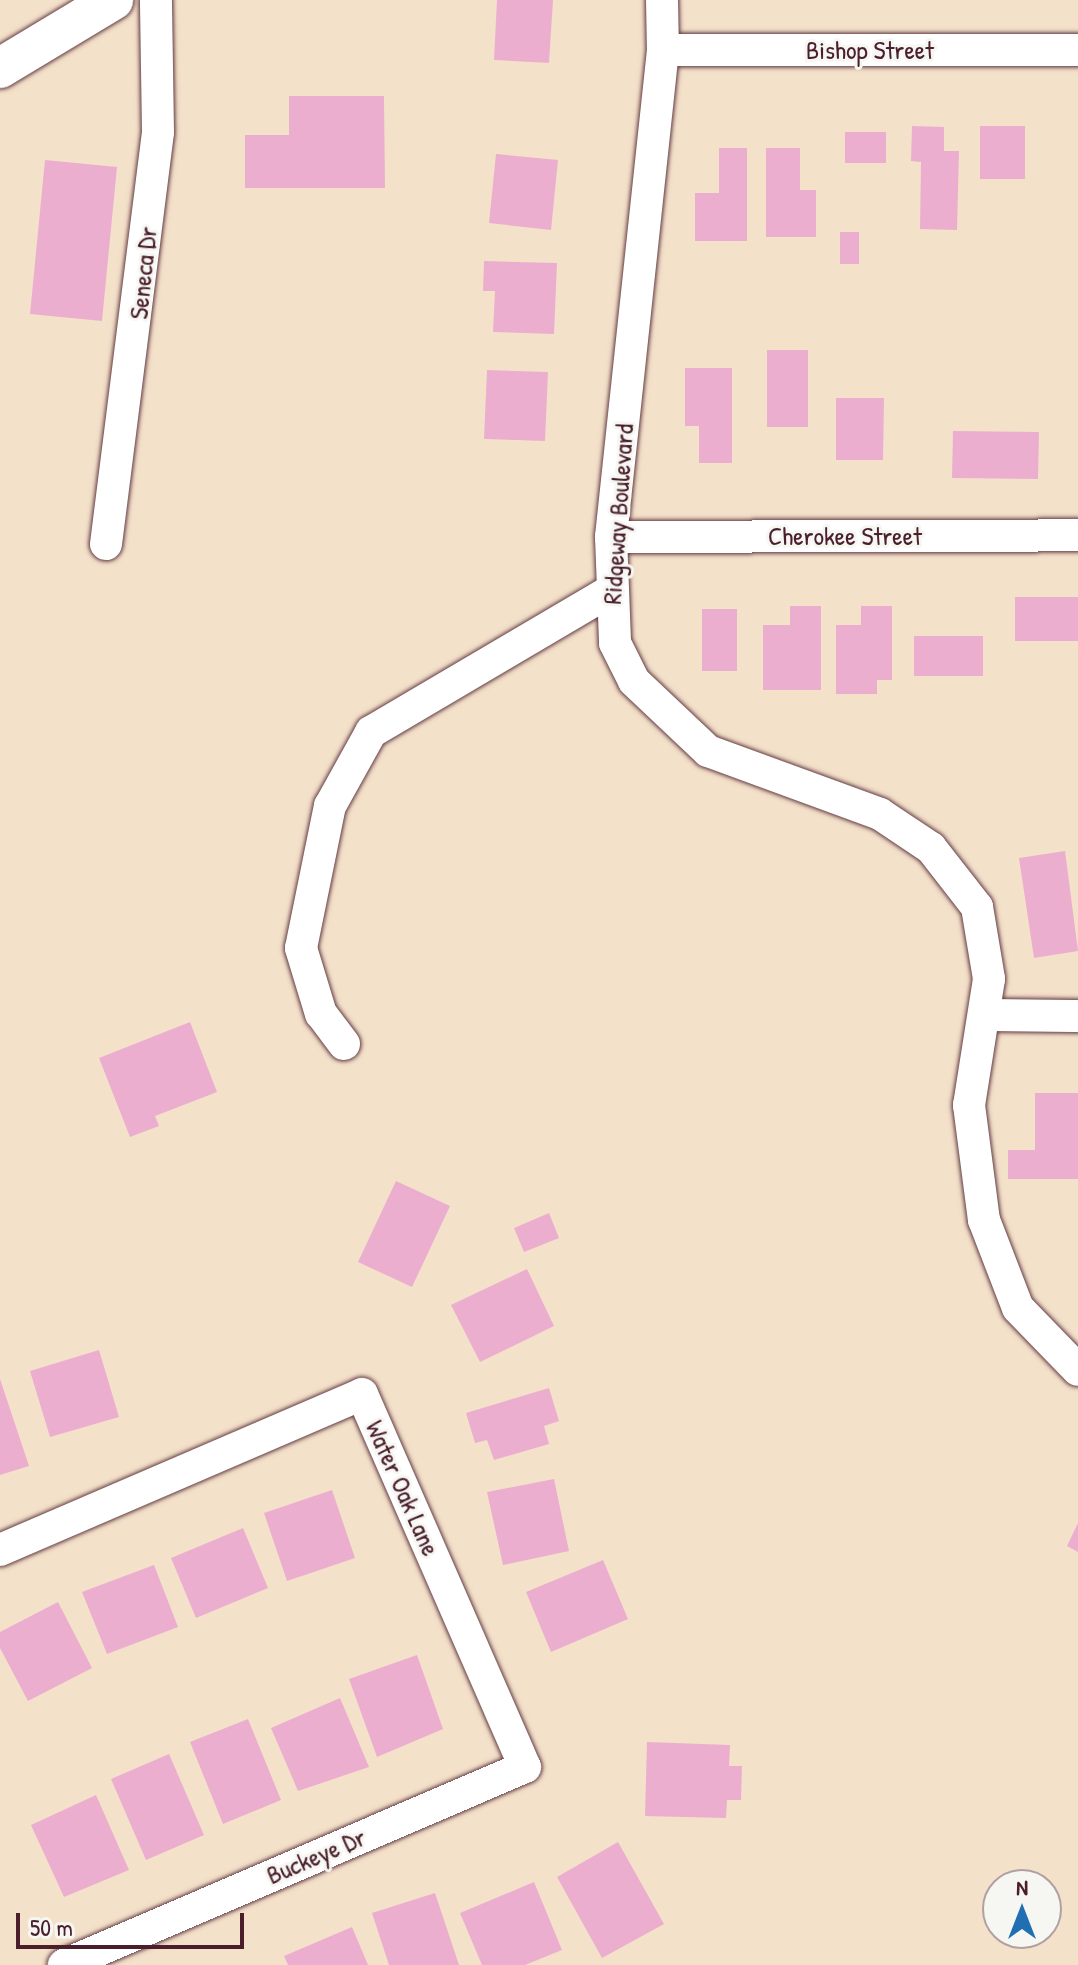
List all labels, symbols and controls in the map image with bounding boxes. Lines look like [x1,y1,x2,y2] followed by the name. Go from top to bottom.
[806,34,934,66] street label: Bishop Street
[123,225,163,321] street label: Seneca Dr
[596,423,640,605] street label: Ridgeway Boulevard
[768,520,922,552] street label: Cherokee Street
[359,1415,447,1561] street label: Water Oak Lane
[262,1821,370,1891] street label: Buckeye Dr
[982,1869,1062,1949] north arrow
[1016,1872,1028,1902] text: N
[20,1897,248,1947] scale bar
[30,1911,73,1943] text: 50 m

